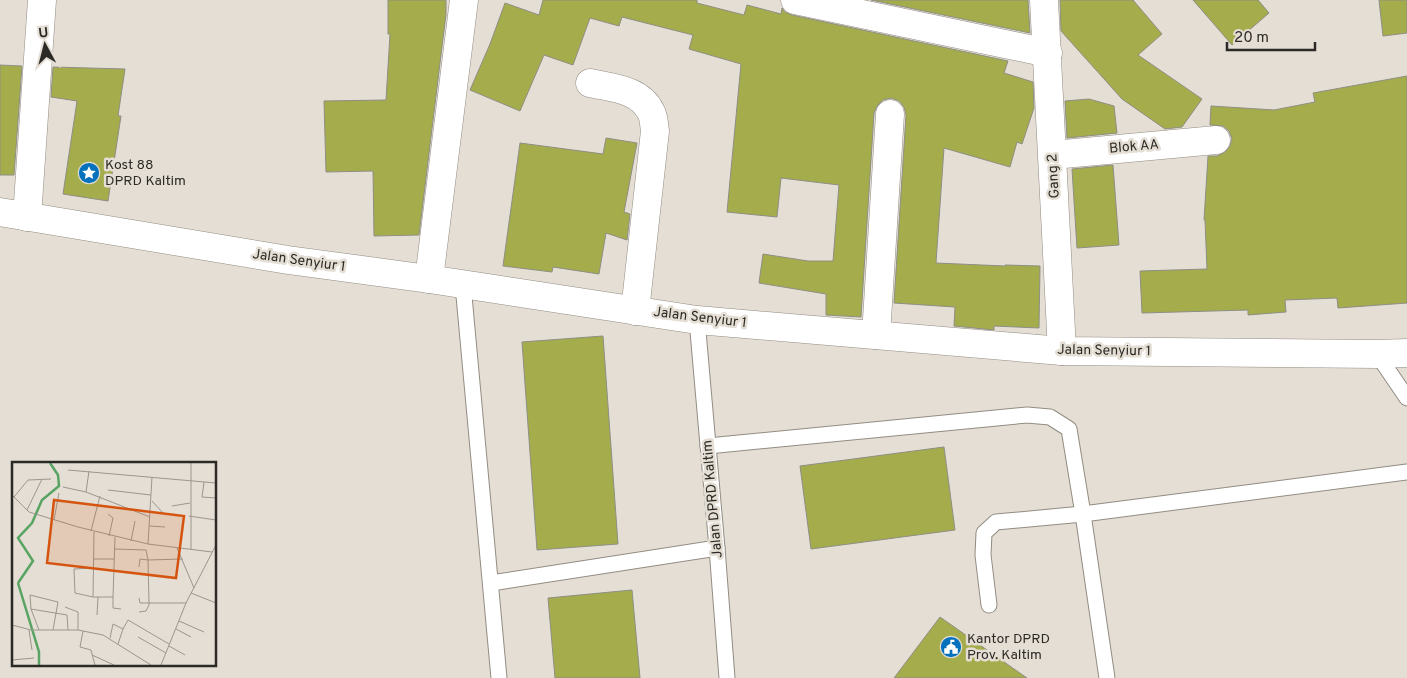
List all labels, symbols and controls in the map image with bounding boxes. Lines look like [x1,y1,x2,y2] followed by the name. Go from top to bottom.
[20,20,70,70] north arrow
[1227,20,1314,52] scale bar
[38,25,50,43] text: U
[1234,29,1269,48] text: 20 m
[1108,136,1160,158] street label: Blok AA
[1044,153,1064,199] street label: Gang 2
[105,157,186,190] place label: Kost 88 DPRD Kaltim
[77,161,101,185] place icon: Kost 88 DPRD Kaltim
[251,246,347,276] street label: Jalan Senyiur 1
[652,304,748,332] street label: Jalan Senyiur 1
[1057,342,1151,360] street label: Jalan Senyiur 1
[699,439,727,559] street label: Jalan DPRD Kaltim
[12,462,216,666] inset map
[967,631,1050,664] place label: Kantor DPRD Prov. Kaltim
[939,635,963,659] public building icon: Kantor DPRD Prov. Kaltim

